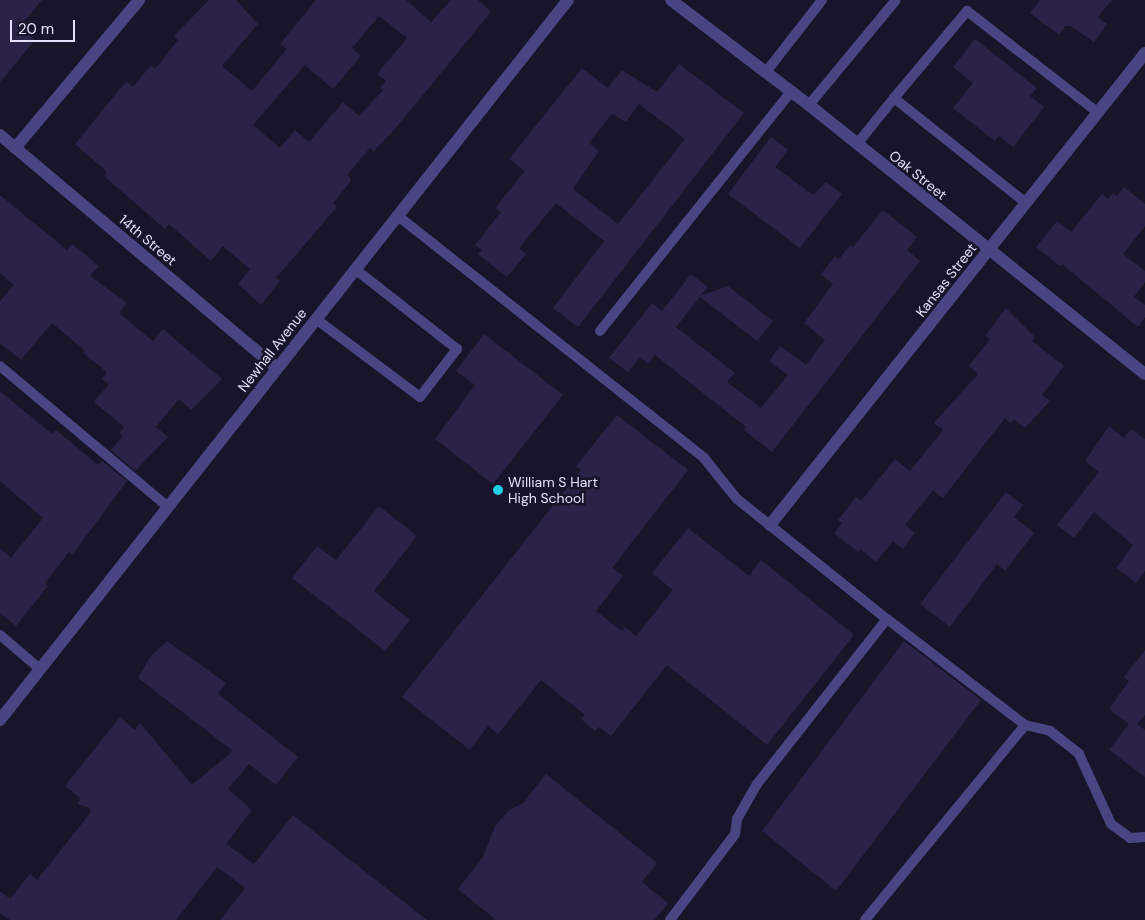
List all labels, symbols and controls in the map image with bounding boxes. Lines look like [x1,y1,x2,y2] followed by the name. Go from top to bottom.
[12,10,78,42] scale bar
[18,19,54,39] text: 20 m
[886,147,950,203] street label: Oak Street
[116,211,180,269] street label: 14th Street
[912,240,980,320] street label: Kansas Street
[234,305,310,395] street label: Newhall Avenue
[508,474,598,507] place label: William S Hart High School
[492,484,504,496] marker: William S Hart High School

